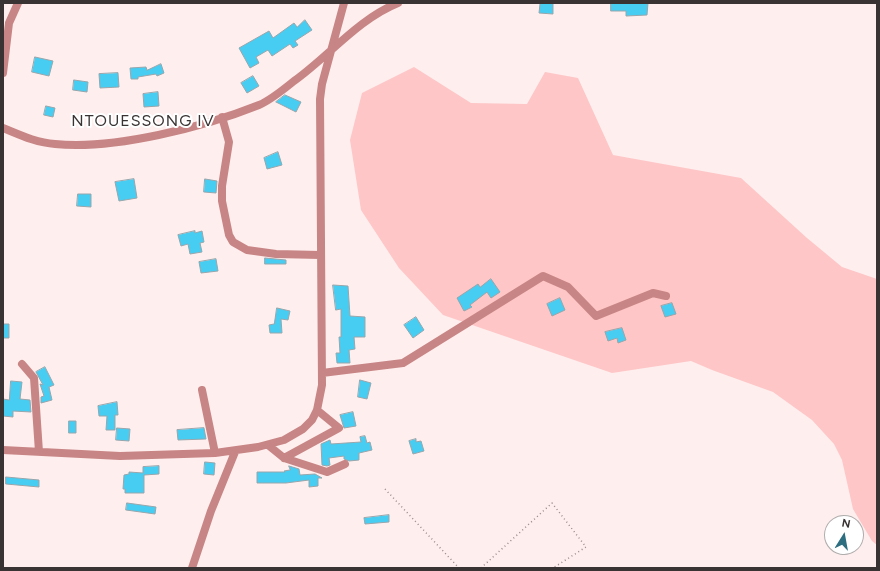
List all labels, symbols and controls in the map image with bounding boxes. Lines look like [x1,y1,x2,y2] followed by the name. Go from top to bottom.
[71,111,215,131] district label: NTOUESSONG IV
[824,515,864,555] north arrow
[841,517,852,531] text: N

